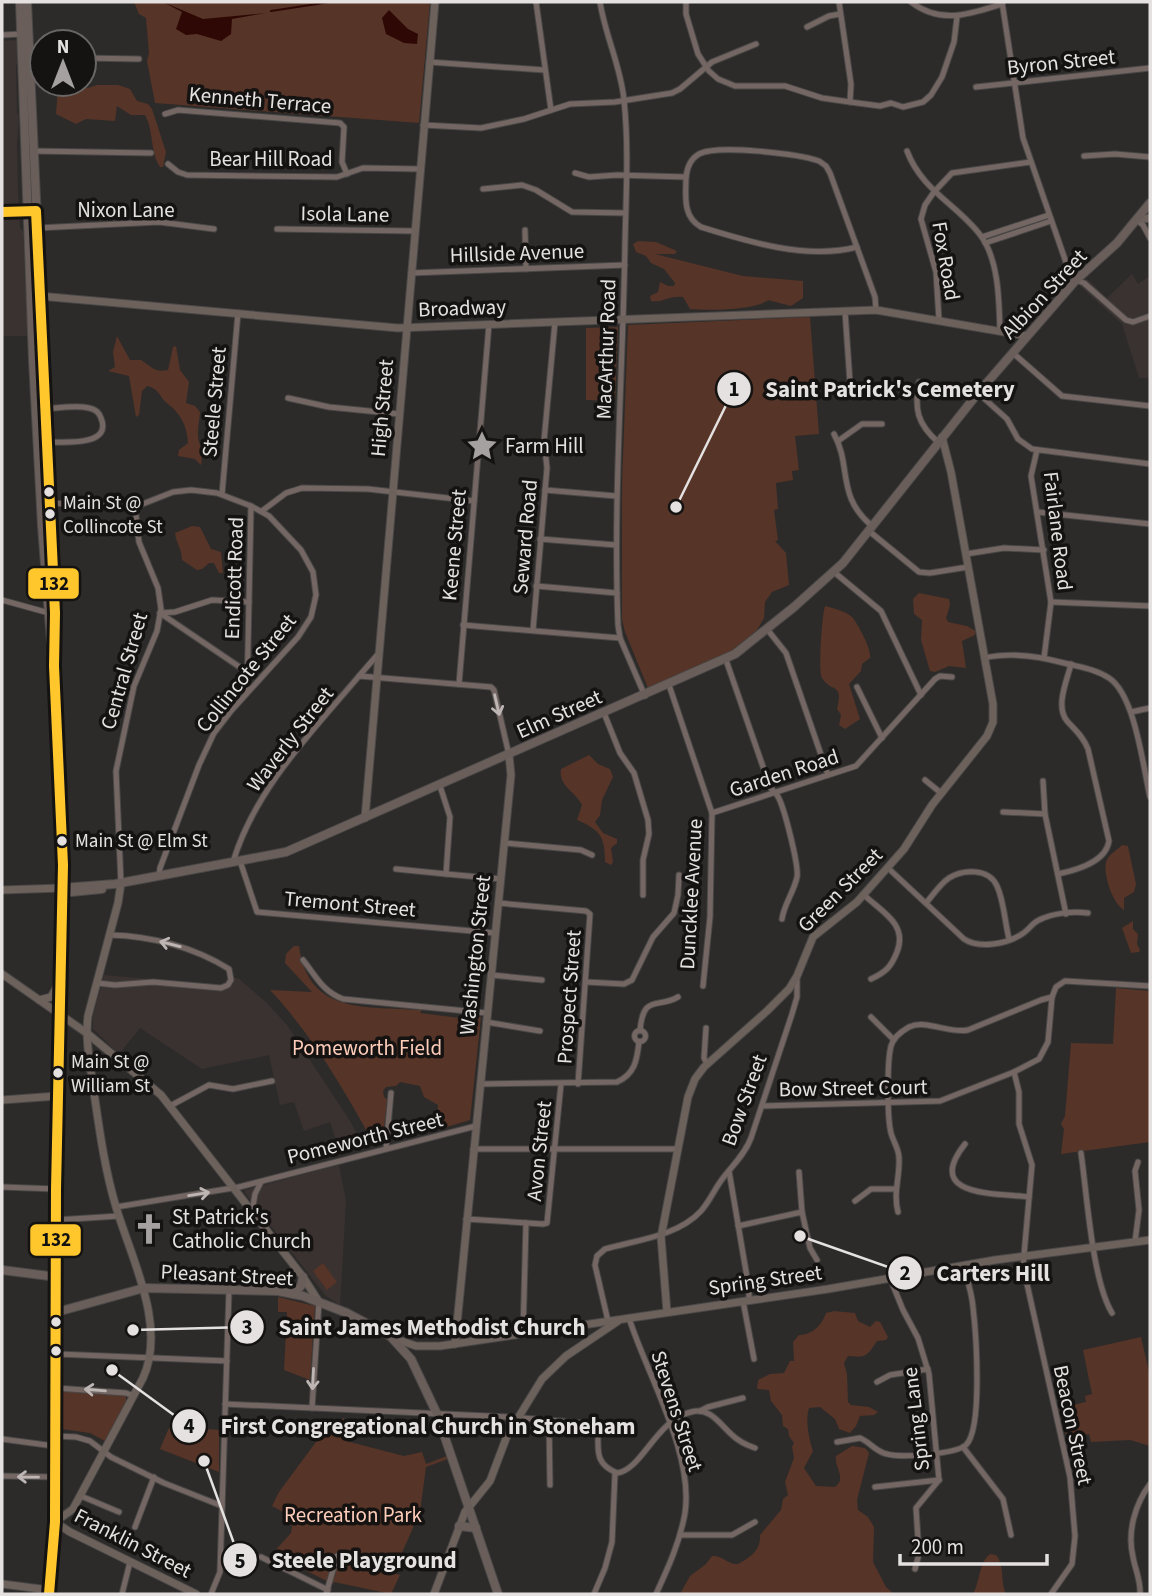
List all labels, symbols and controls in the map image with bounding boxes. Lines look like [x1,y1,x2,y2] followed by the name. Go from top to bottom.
[28,28,98,98] north arrow
[57,34,69,61] text: N
[1005,41,1117,83] street label: Byron Street
[188,79,332,121] street label: Kenneth Terrace
[209,144,333,174] street label: Bear Hill Road
[77,195,175,225] street label: Nixon Lane
[300,198,390,230] street label: Isola Lane
[924,219,968,303] street label: Fox Road
[449,236,585,270] street label: Hillside Avenue
[994,242,1094,346] street label: Albion Street
[589,278,623,420] street label: MacArthur Road
[417,291,507,325] street label: Broadway
[194,345,234,459] street label: Steele Street
[363,358,401,458] street label: High Street
[716,367,1029,411] callout: Saint Patrick's Cemetery
[765,373,1015,406] text: Saint Patrick's Cemetery
[728,374,740,404] text: 1
[465,429,499,463] place icon: Farm Hill
[505,431,584,461] place label: Farm Hill
[1036,470,1080,592] street label: Fairlane Road
[505,478,545,596] street label: Seward Road
[42,485,56,499] unlabelled marker
[434,488,474,602] street label: Keene Street
[63,490,163,541] place label: Main St @ Collincote St
[43,507,57,521] marker: Main St @ Collincote St
[217,516,251,640] street label: Endicott Road
[27,567,80,600] line badge: 132
[39,571,69,598] text: 132
[189,607,303,739] street label: Collincote Street
[93,609,155,733] street label: Central Street
[239,680,341,798] street label: Waverly Street
[511,682,607,746] street label: Elm Street
[491,693,504,716] one-way arrow
[725,741,843,805] street label: Garden Road
[672,818,710,970] street label: Duncklee Avenue
[75,828,208,855] place label: Main St @ Elm St
[55,834,69,848] marker: Main St @ Elm St
[791,841,889,939] street label: Green Street
[452,874,498,1036] street label: Washington Street
[283,883,417,925] street label: Tremont Street
[549,929,589,1065] street label: Prospect Street
[159,937,182,950] one-way arrow
[292,1033,442,1063] park label: Pomeworth Field
[71,1049,151,1100] place label: Main St @ William St
[714,1050,774,1150] street label: Bow Street
[51,1066,65,1080] marker: Main St @ William St
[778,1072,928,1104] street label: Bow Street Court
[519,1099,559,1203] street label: Avon Street
[284,1104,446,1172] street label: Pomeworth Street
[187,1187,210,1200] one-way arrow
[172,1202,311,1256] place label: St Patrick's Catholic Church
[132,1212,166,1246] church icon: St Patrick's Catholic Church
[29,1223,82,1257] line badge: 132
[41,1227,71,1254] text: 132
[887,1251,1064,1295] callout: Carters Hill
[160,1257,294,1293] street label: Pleasant Street
[706,1257,824,1303] street label: Spring Street
[936,1257,1050,1290] text: Carters Hill
[899,1258,911,1288] text: 2
[229,1305,599,1349] callout: Saint James Methodist Church
[278,1311,586,1344] text: Saint James Methodist Church
[241,1312,253,1342] text: 3
[49,1315,63,1329] unlabelled marker
[49,1344,63,1358] unlabelled marker
[643,1347,711,1475] street label: Stevens Street
[1046,1362,1100,1488] street label: Beacon Street
[895,1365,937,1473] street label: Spring Lane
[307,1368,320,1391] one-way arrow
[84,1384,107,1397] one-way arrow
[171,1404,649,1448] callout: First Congregational Church in Stoneham
[220,1410,636,1443] text: First Congregational Church in Stoneham
[183,1411,195,1441] text: 4
[17,1470,40,1484] one-way arrow
[284,1500,423,1530] park label: Recreation Park
[69,1501,197,1585] street label: Franklin Street
[900,1522,1047,1566] scale bar
[911,1532,964,1562] text: 200 m
[223,1538,471,1582] callout: Steele Playground
[271,1544,457,1577] text: Steele Playground
[234,1546,246,1576] text: 5

